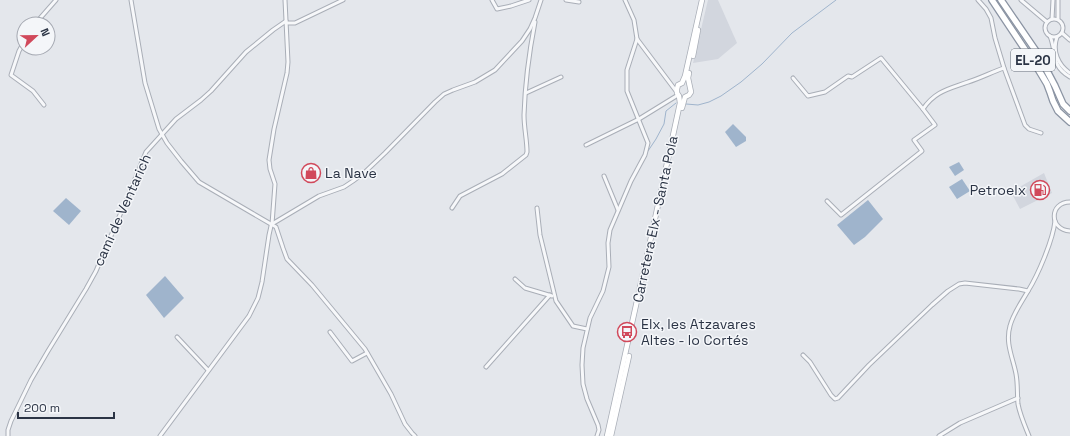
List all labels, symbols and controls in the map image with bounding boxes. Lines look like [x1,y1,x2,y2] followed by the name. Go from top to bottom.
[16,16,56,56] north arrow
[37,26,53,38] text: N
[1011,49,1055,71] road number: EL-20
[628,134,682,304] street label: Carretera Elx - Santa Pola
[89,151,155,269] street label: camí de Ventarich
[300,162,322,184] shop icon: La Nave
[325,164,377,182] place label: La Nave
[1029,179,1051,201] fuel station icon: Petroelx
[970,181,1026,199] place label: Petroelx
[641,315,756,349] place label: Elx, les Atzavares Altes - lo Cortés
[616,321,638,343] bus stop icon: Elx, les Atzavares Altes - lo Cortés
[18,394,114,420] scale bar
[24,400,60,416] text: 200 m

